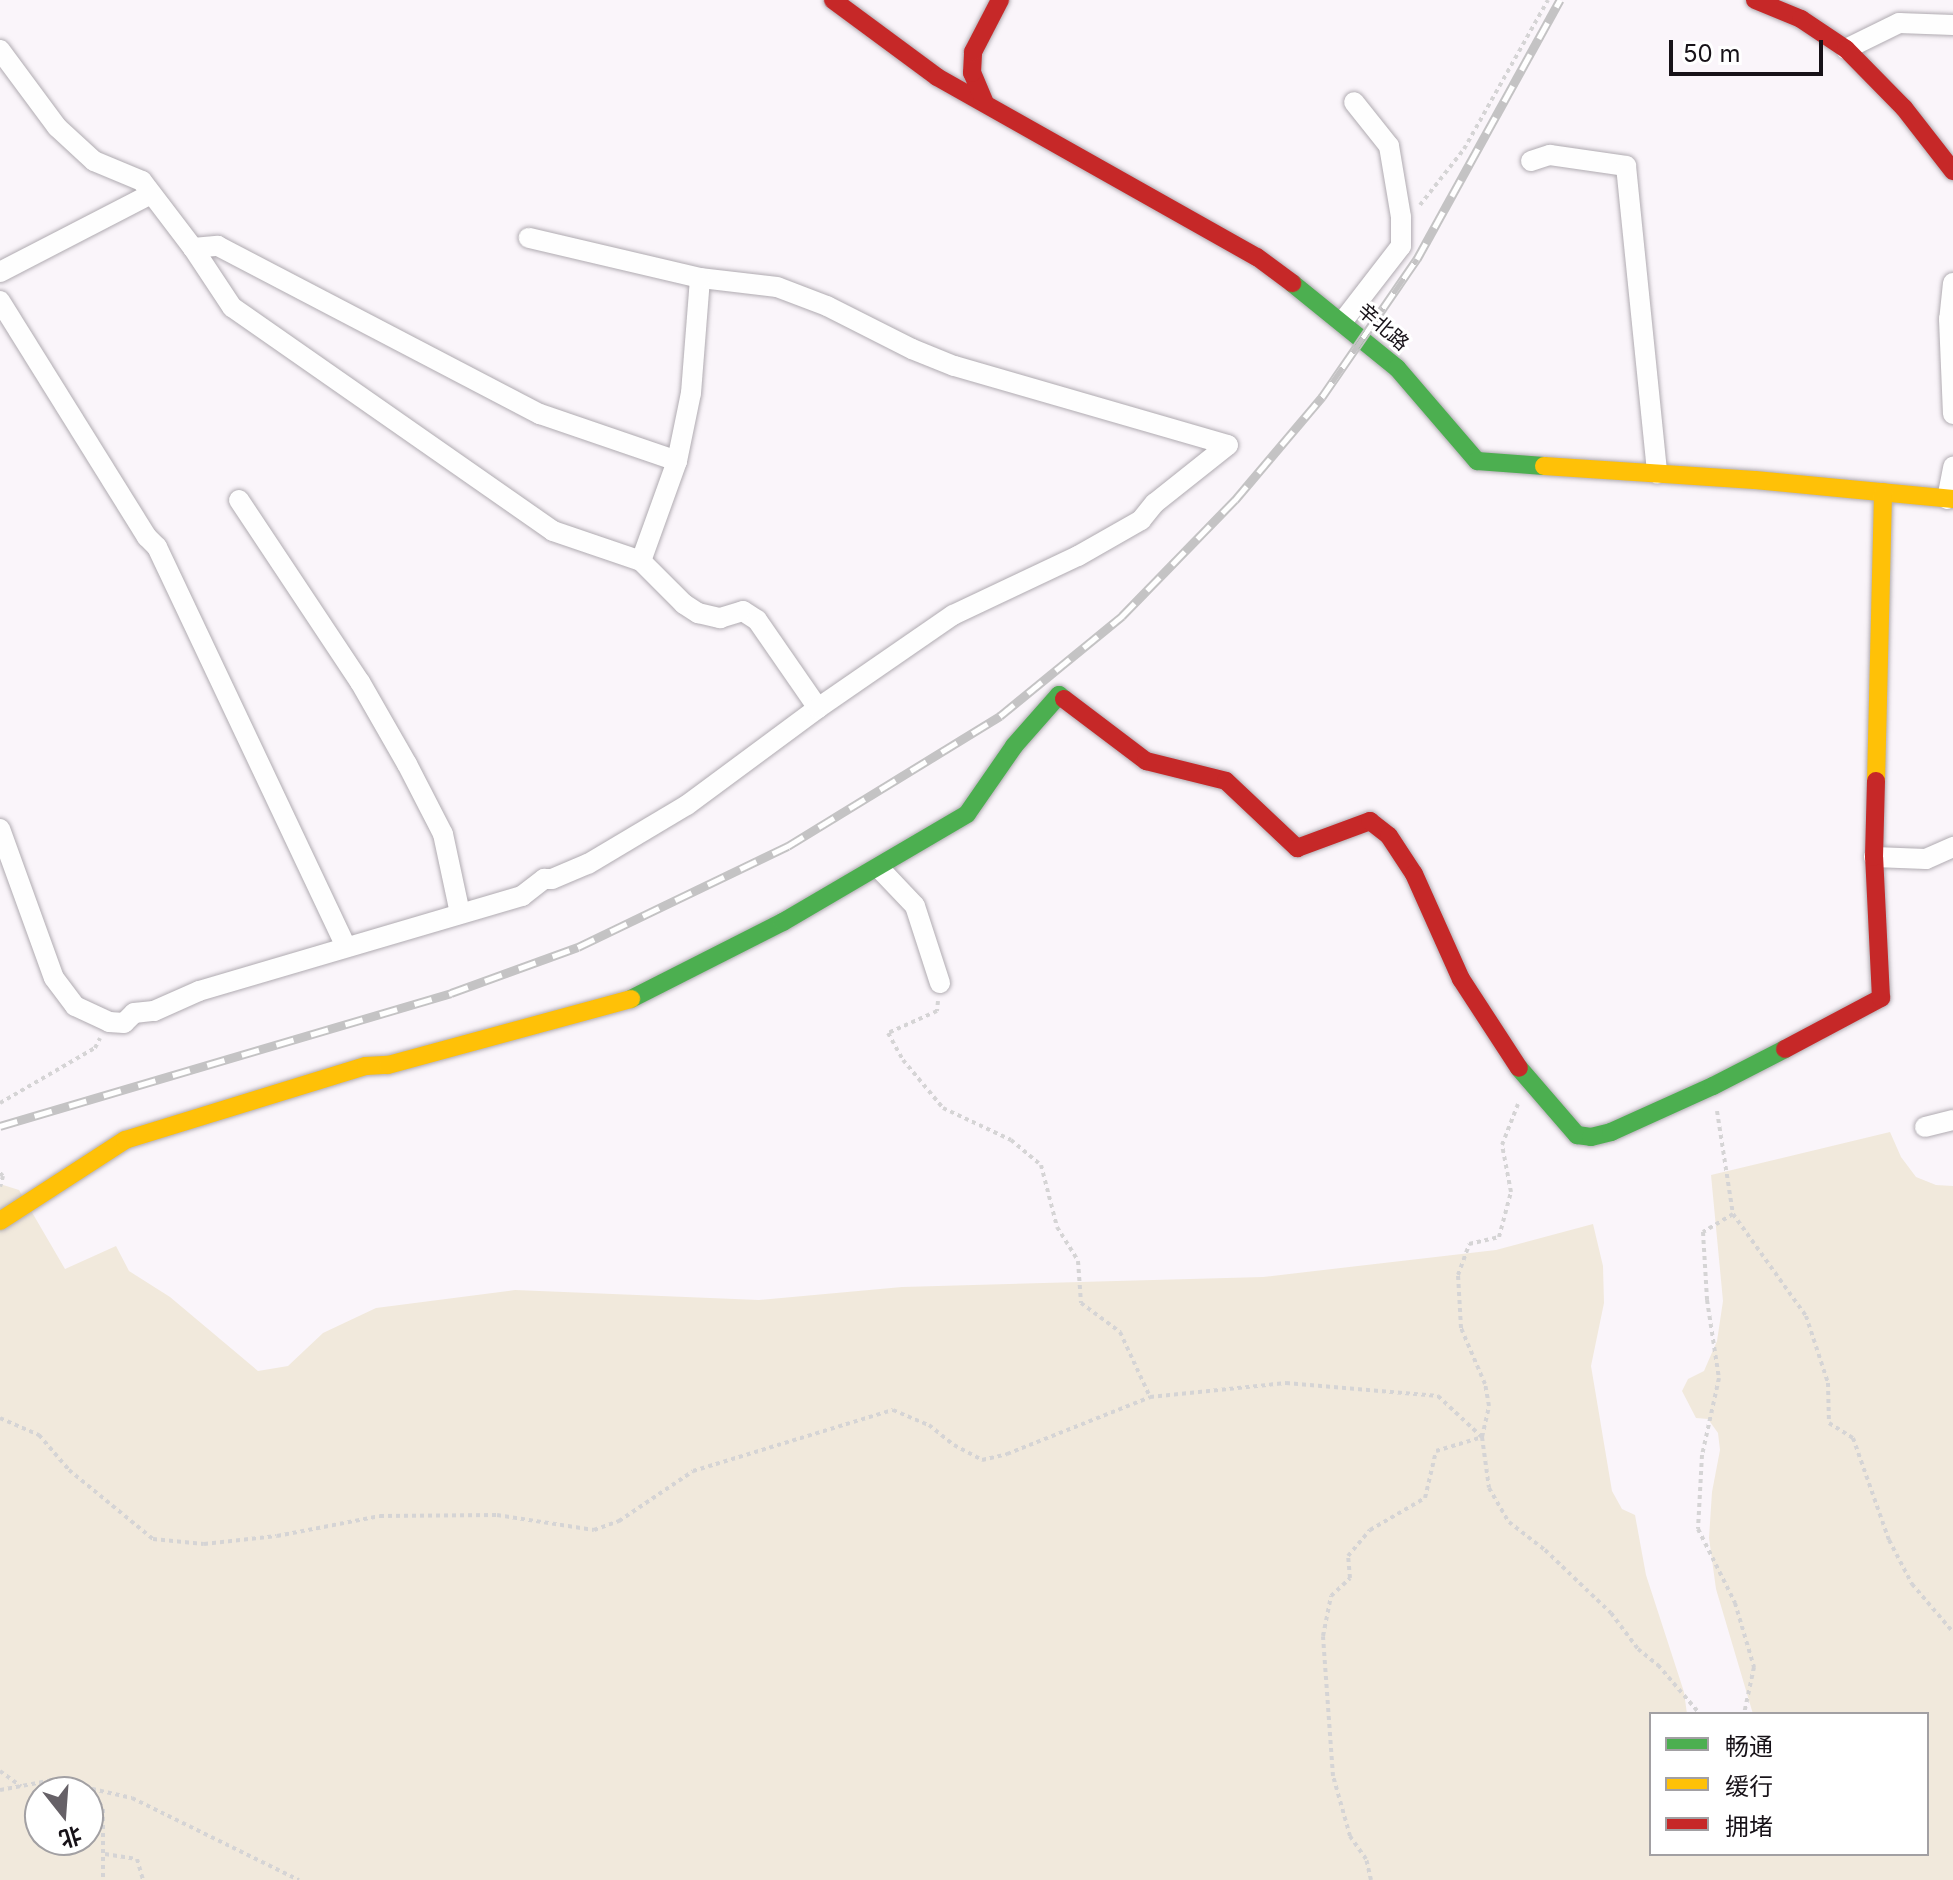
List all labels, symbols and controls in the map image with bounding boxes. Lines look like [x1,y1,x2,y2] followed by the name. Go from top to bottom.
[1673,24,1827,74] scale bar
[1683,39,1741,68] text: 50 m
[1352,298,1414,356] street label: 辛北路
[1649,1712,1929,1856] legend
[1725,1732,1773,1761] text: 畅通
[1725,1772,1773,1801] text: 缓行
[24,1776,104,1856] north arrow
[1725,1812,1773,1841] text: 拥堵
[56,1821,85,1853] text: 北

